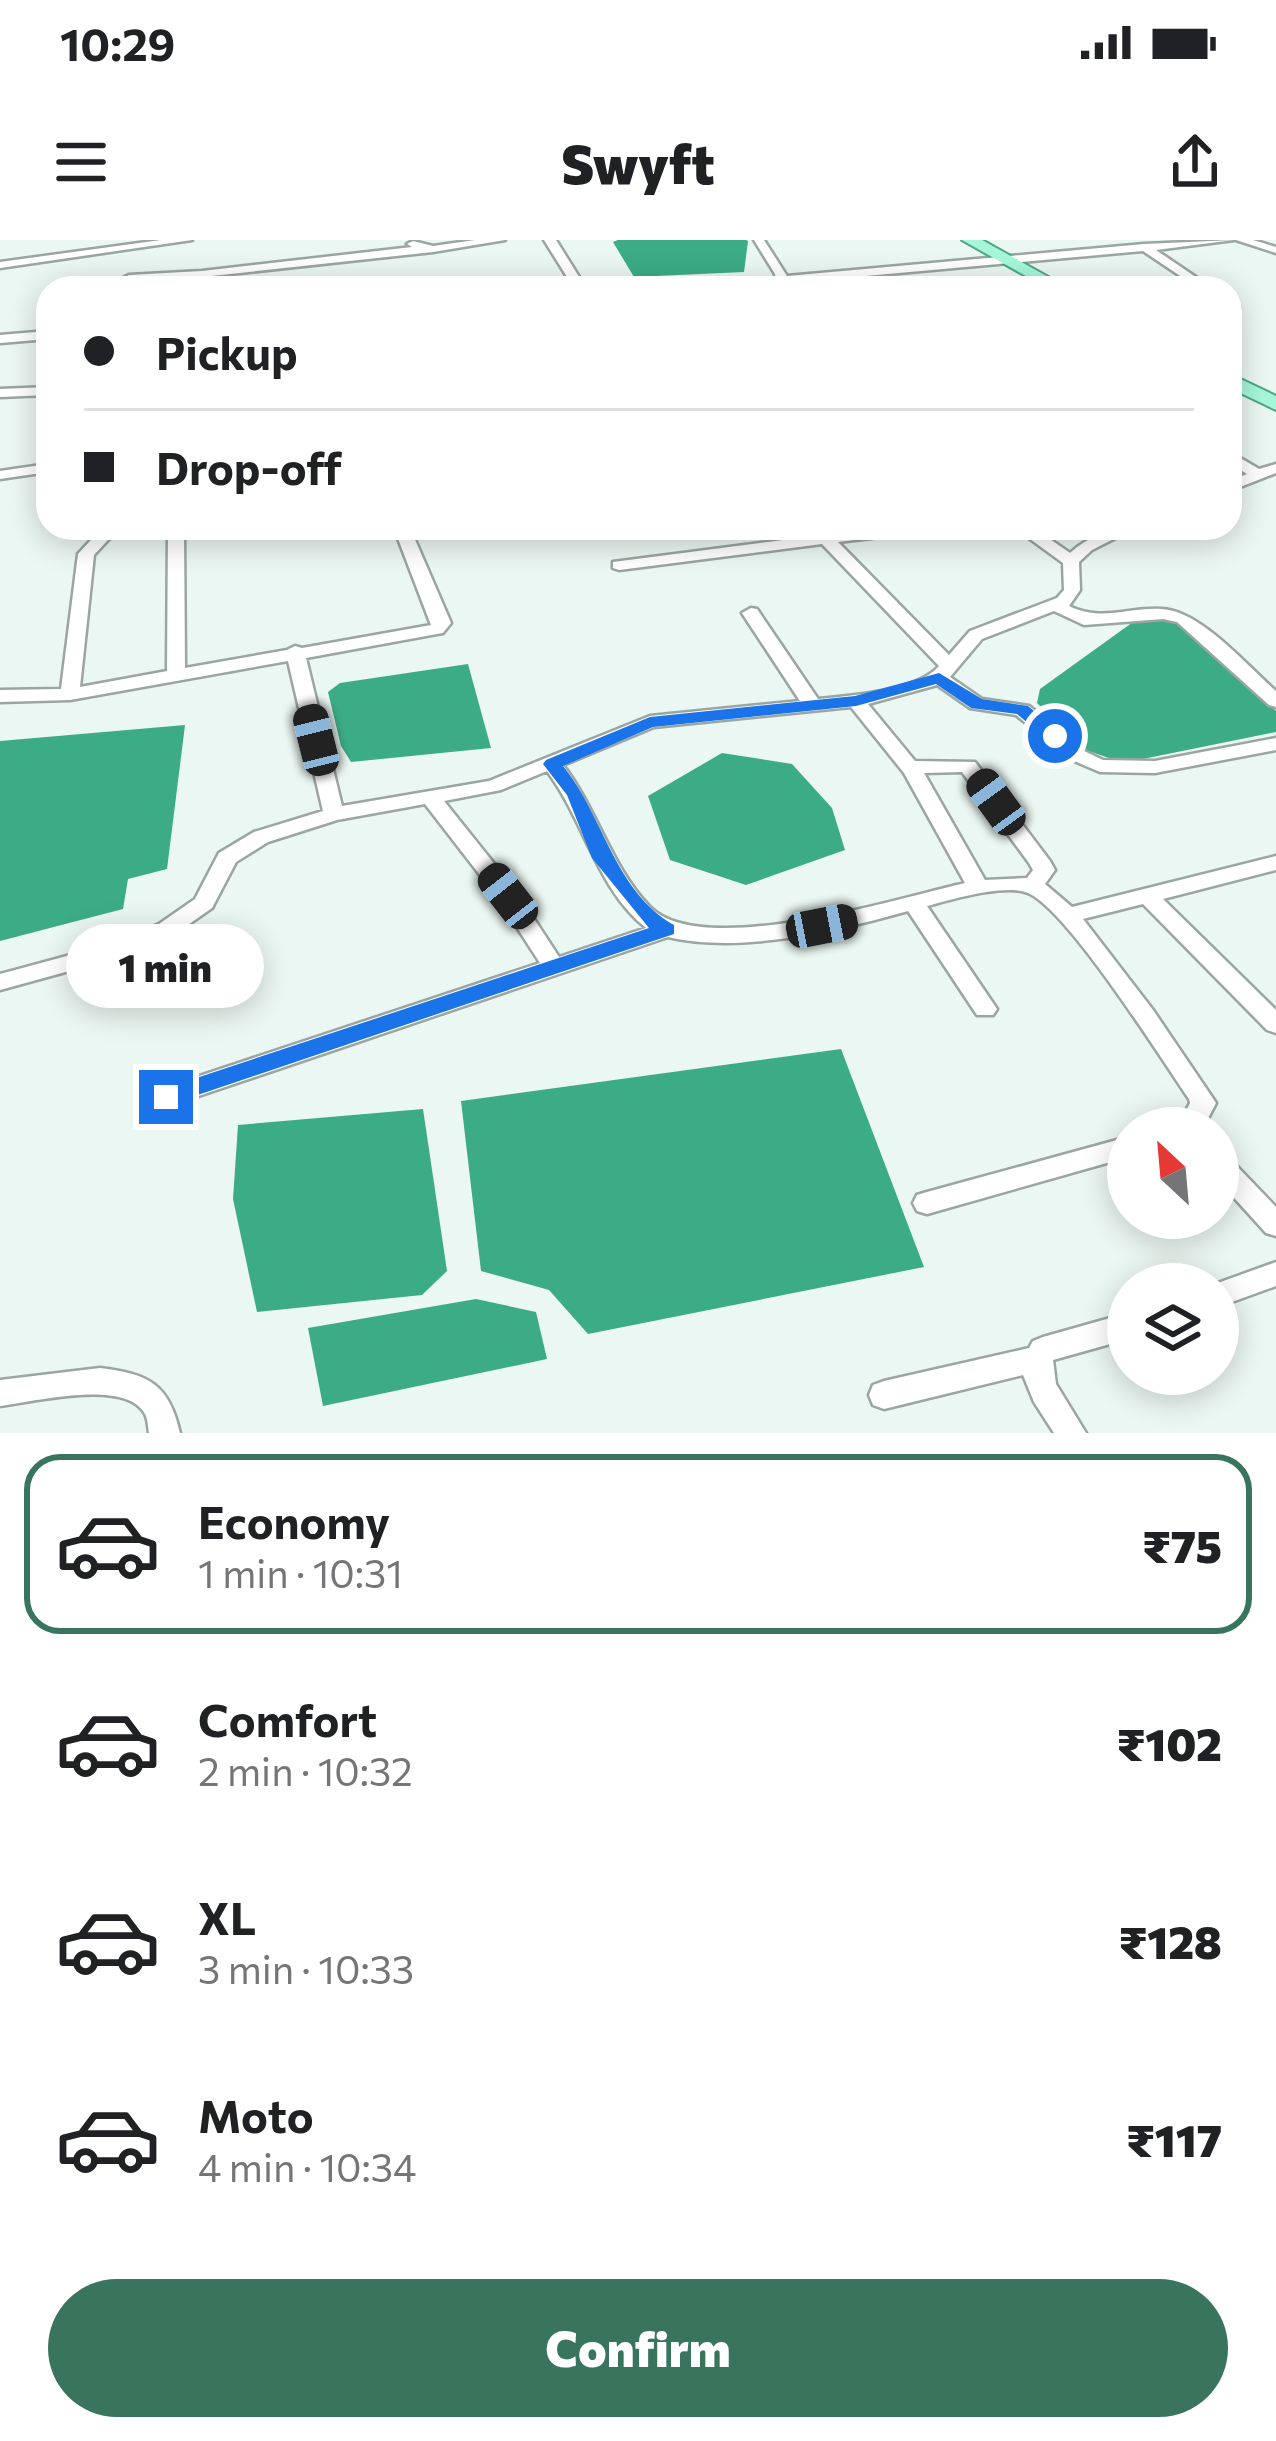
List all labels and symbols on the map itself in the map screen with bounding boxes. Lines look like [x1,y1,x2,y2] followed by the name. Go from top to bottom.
[290,701,342,779] car
[1028,709,1082,763] route start
[960,762,1032,842] car
[472,857,544,935] car
[783,901,861,951] car
[67,923,265,1007] callout: 1 min
[139,1070,193,1124] route end
[1107,1107,1239,1239] north arrow

